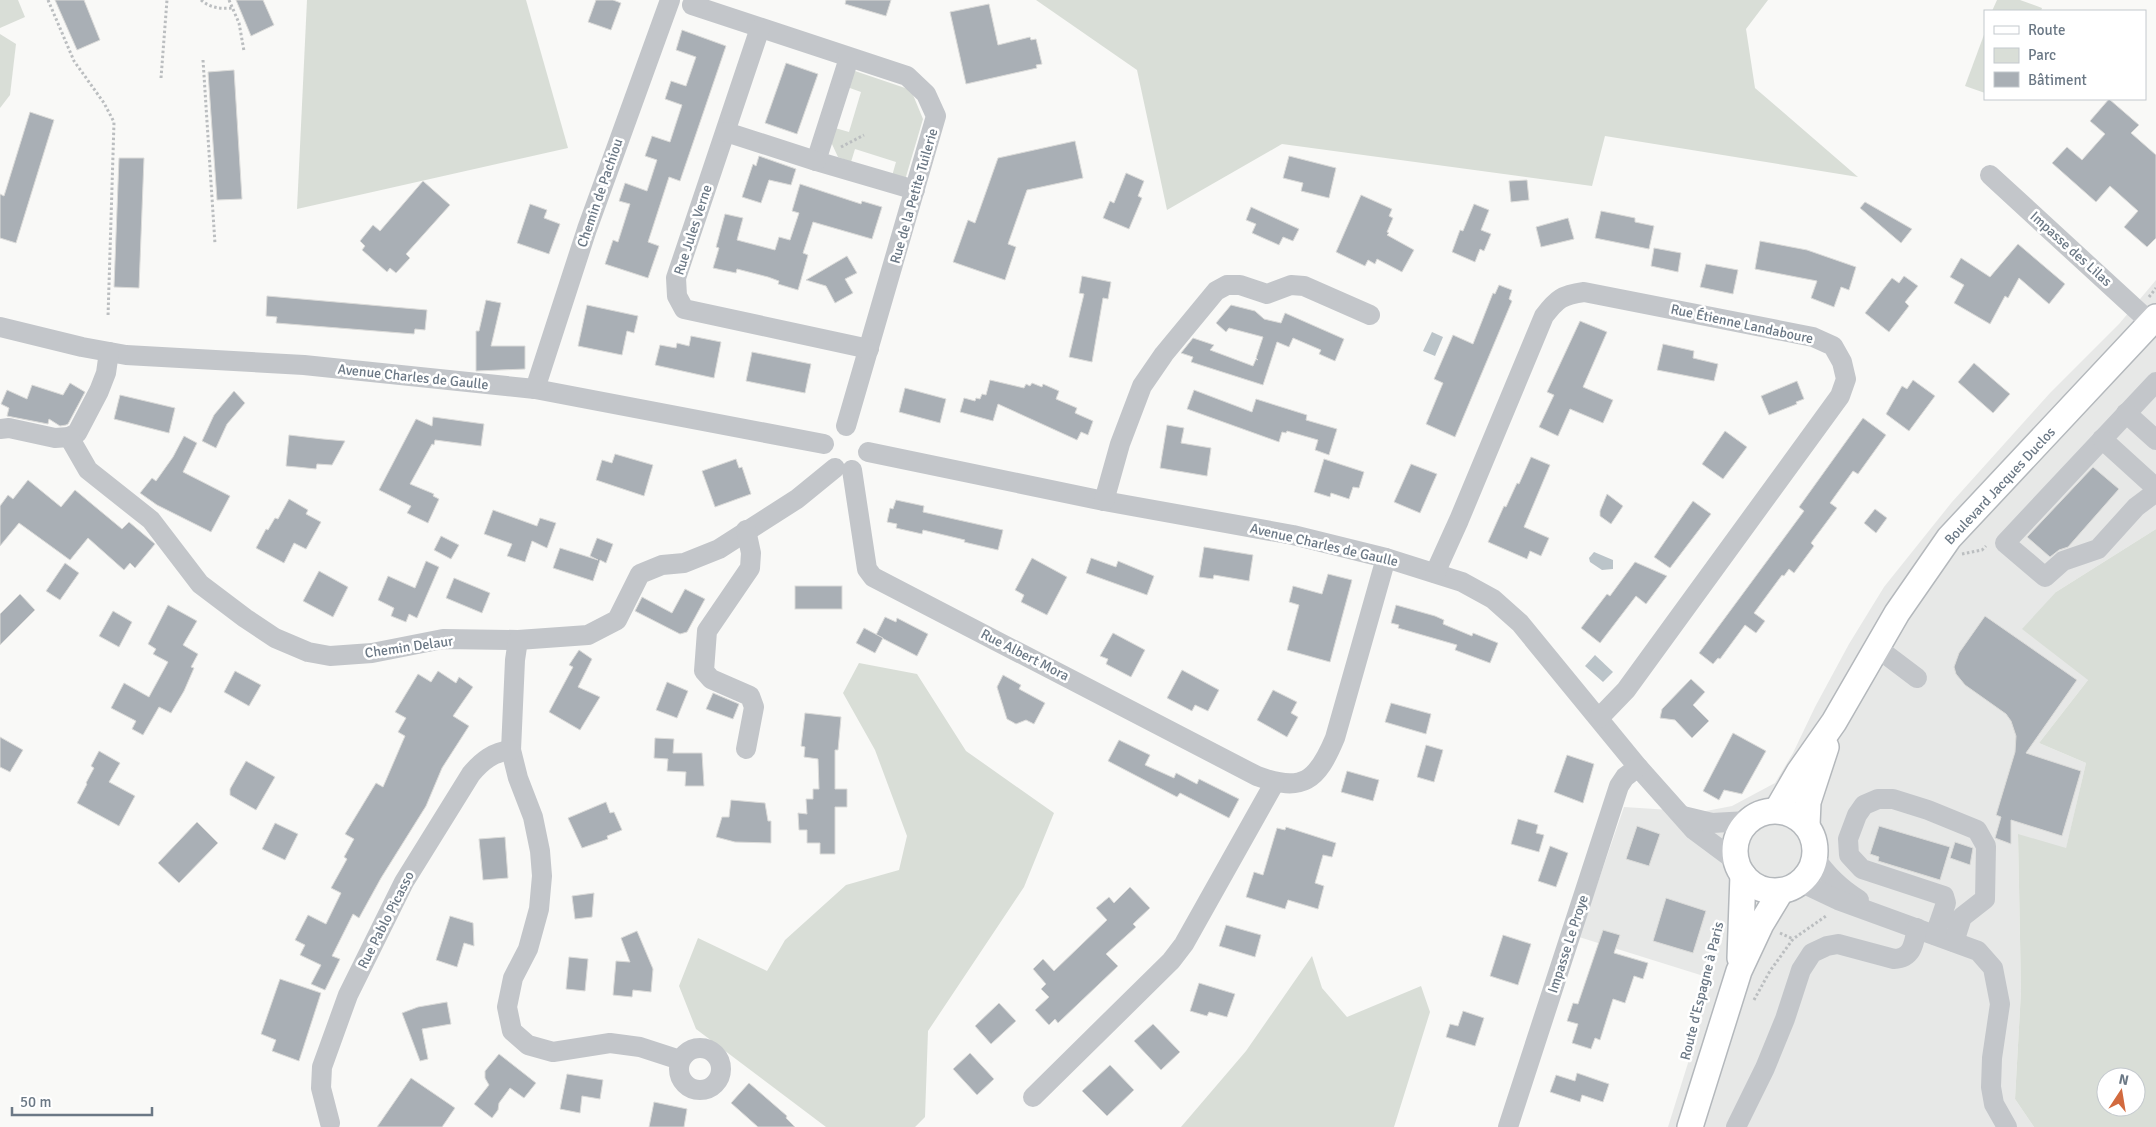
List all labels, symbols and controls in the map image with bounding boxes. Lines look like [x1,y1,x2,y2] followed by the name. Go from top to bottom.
[1984,10,2146,100] legend
[2028,21,2065,39] text: Route
[2028,46,2056,64] text: Parc
[2028,71,2087,89] text: Bâtiment
[887,126,941,266] street label: Rue de la Petite Tuilerie
[573,136,627,250] street label: Chemin de Pachiou
[670,183,716,277] street label: Rue Jules Verne
[2027,208,2115,290] street label: Impasse des Lilas
[1669,301,1815,347] street label: Rue Étienne Landaboure
[337,361,489,393] street label: Avenue Charles de Gaulle
[1941,424,2059,548] street label: Boulevard Jacques Duclos
[1248,520,1400,570] street label: Avenue Charles de Gaulle
[978,625,1072,685] street label: Rue Albert Mora
[364,632,455,662] street label: Chemin Delaur
[354,868,418,972] street label: Rue Pablo Picasso
[1544,893,1592,995] street label: Impasse Le Proye
[1677,920,1727,1062] street label: Route d'Espagne à Paris
[2096,1067,2146,1117] north arrow
[2117,1070,2130,1089] text: N
[12,1084,152,1116] scale bar
[20,1093,51,1111] text: 50 m

